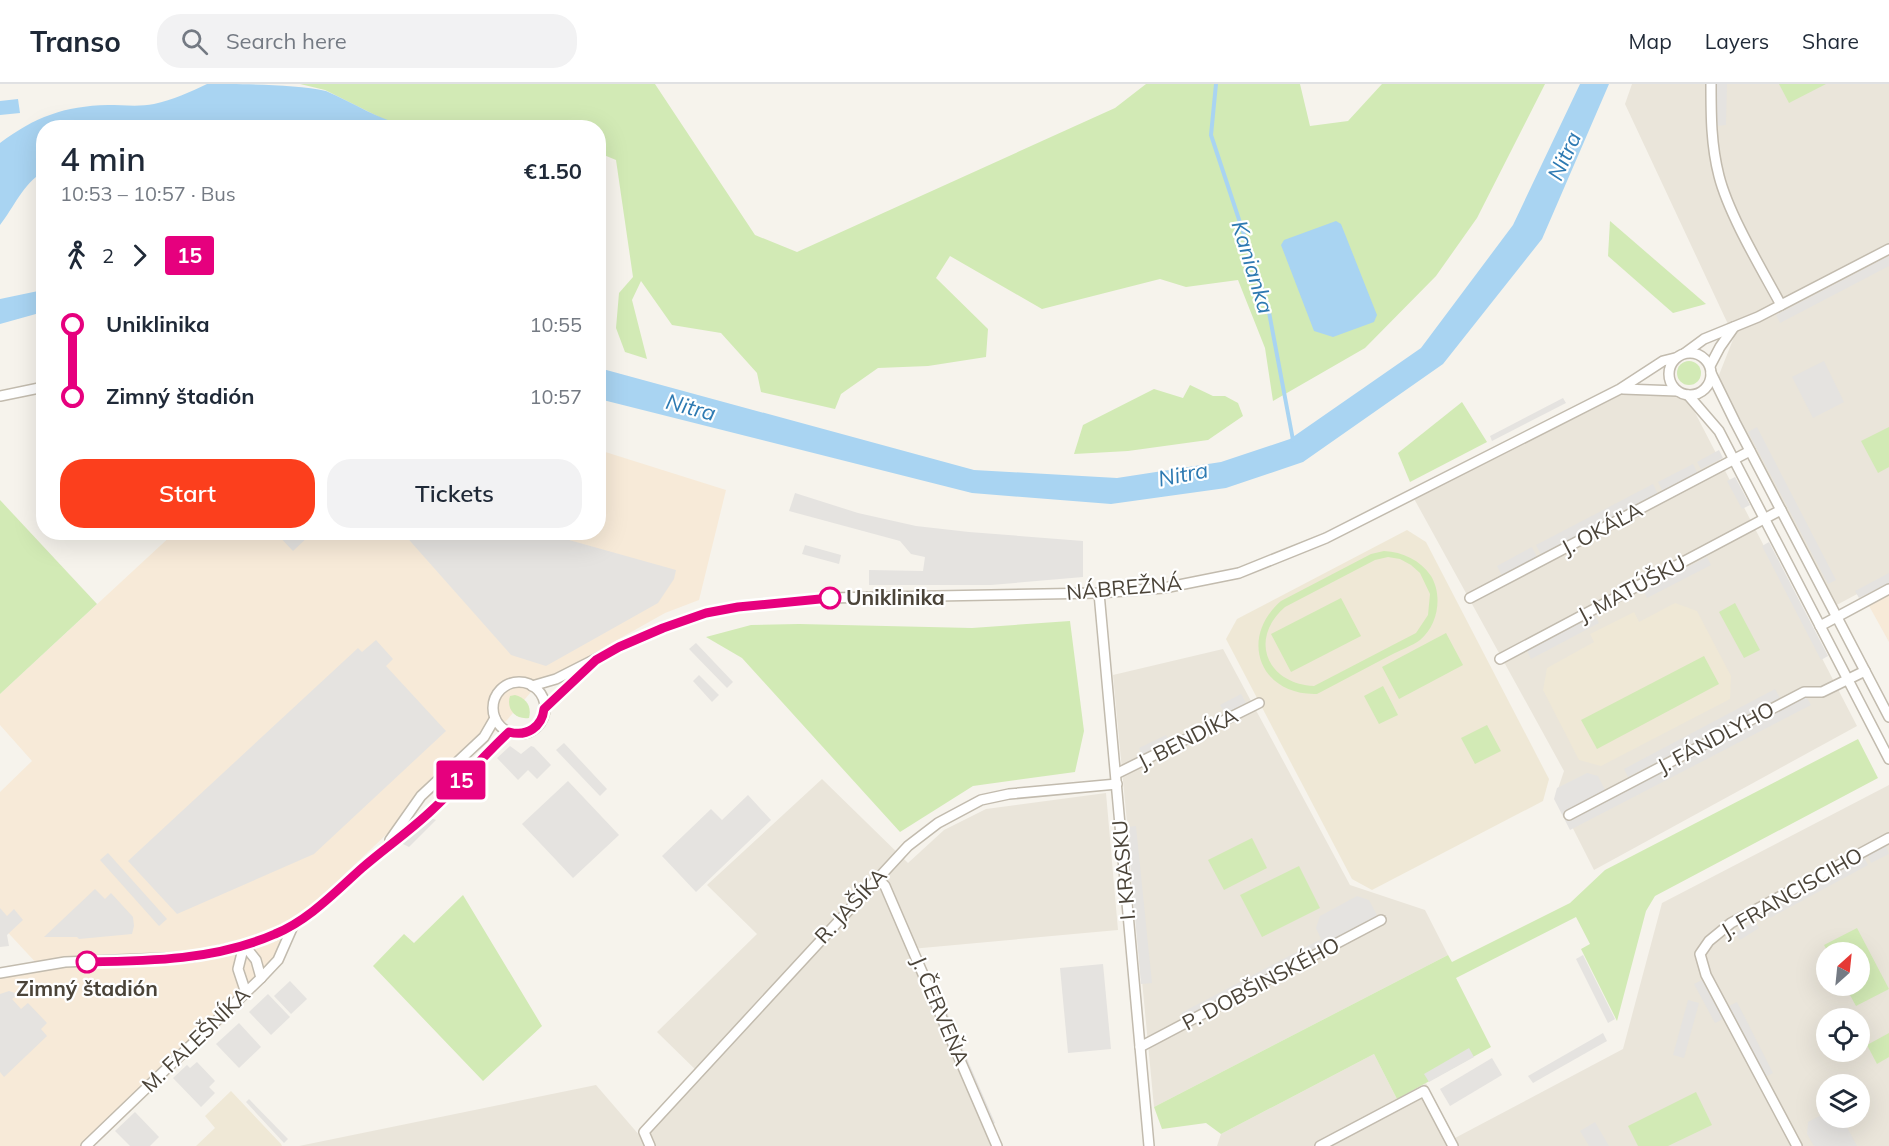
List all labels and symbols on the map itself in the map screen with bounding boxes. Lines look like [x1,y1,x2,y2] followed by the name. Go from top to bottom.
[1541,127,1587,185] water label: Nitra
[1226,217,1280,317] water label: Kanianka
[663,387,719,427] water label: Nitra
[1156,455,1210,493] water label: Nitra
[1557,496,1647,560] street label: J. OKÁĽA
[1573,549,1690,627] street label: J. MATÚŠKU
[1065,569,1183,605] street label: NÁBREŽNÁ
[846,584,945,610] place label: Uniklinika
[819,587,841,609] marker: Uniklinika
[1653,695,1778,779] street label: J. FÁNDLYHO
[1133,702,1242,774] street label: J. BENDÍKA
[434,760,488,800] line badge: 15
[1106,819,1140,921] street label: I. KRASKU
[1716,841,1867,943] street label: J. FRANCISCIHO
[809,862,892,949] street label: R. JAŠÍKA
[1177,931,1344,1036] street label: P. DOBŠINSKÉHO
[1816,942,1870,996] north arrow
[76,951,98,973] marker: Zimný štadión
[906,952,976,1070] street label: J. ČERVEŇA
[16,975,158,1001] place label: Zimný štadión
[136,981,255,1097] street label: M. FALEŠNÍKA

